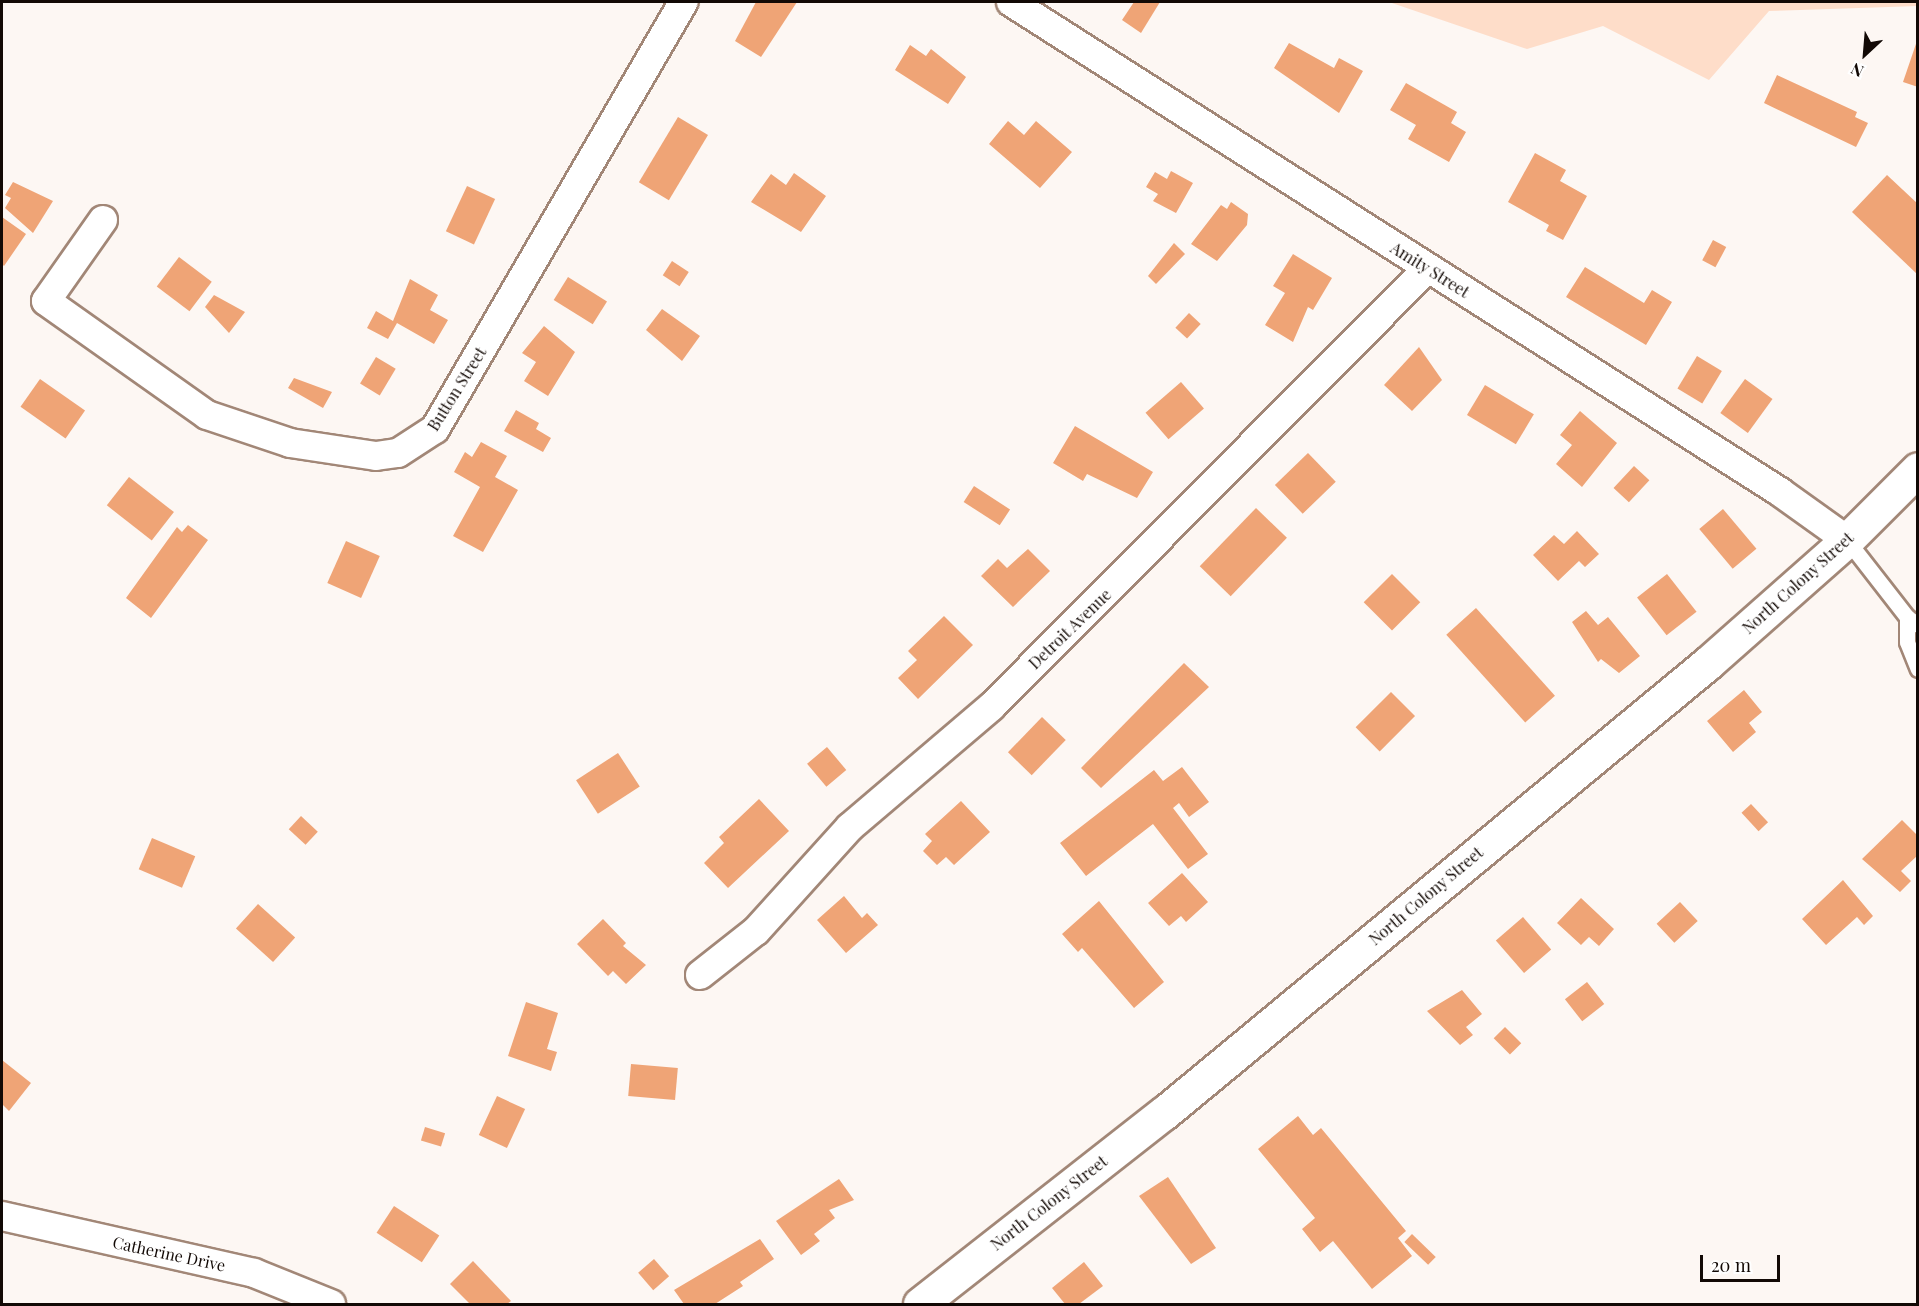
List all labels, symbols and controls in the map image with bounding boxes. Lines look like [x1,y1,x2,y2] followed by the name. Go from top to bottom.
[1835,24,1895,84] north arrow
[1847,59,1867,83] text: N
[1387,238,1473,302] street label: Amity Street
[424,344,490,434] street label: Button Street
[1738,528,1858,638] street label: North Colony Street
[1024,585,1116,673] street label: Detroit Avenue
[1365,843,1487,949] street label: North Colony Street
[987,1151,1111,1255] street label: North Colony Street
[111,1233,227,1275] street label: Catherine Drive
[1703,1243,1782,1281] scale bar
[1711,1253,1751,1277] text: 20 m

